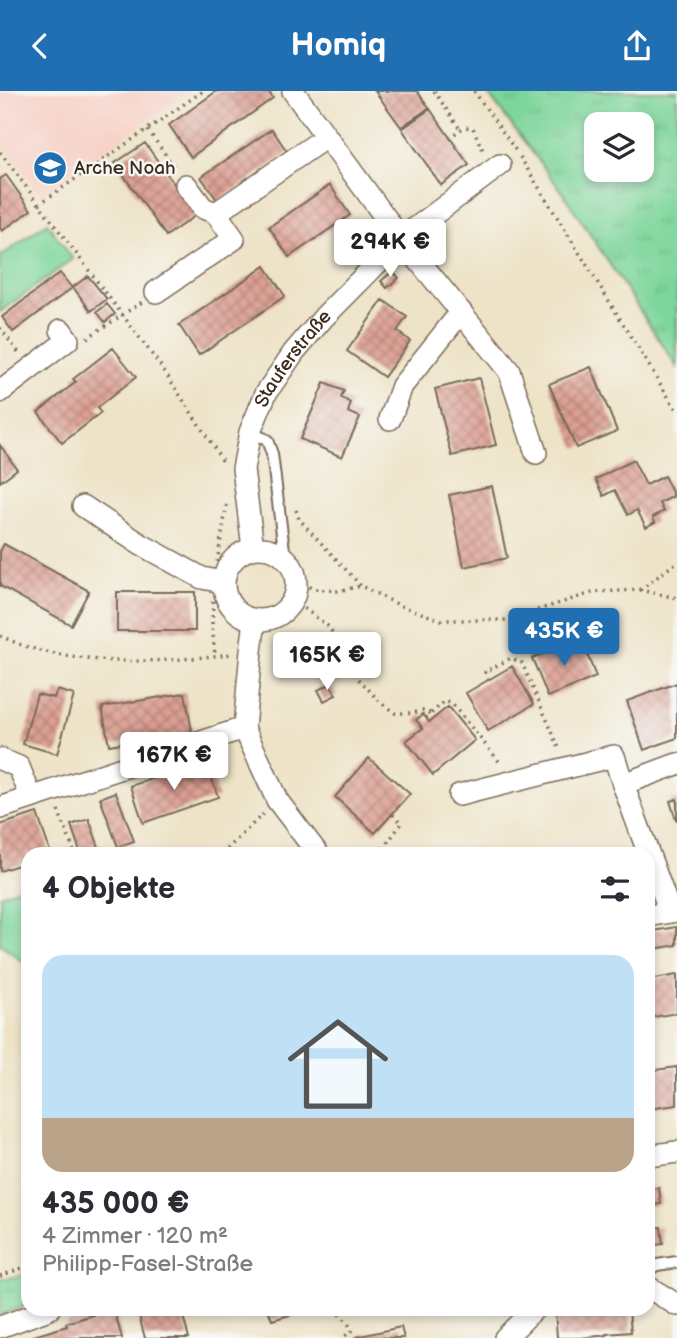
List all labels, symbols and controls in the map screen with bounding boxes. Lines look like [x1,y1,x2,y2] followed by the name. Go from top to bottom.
[291,26,386,65] text: Homiq
[21,27,59,65] icon: back
[618,27,656,65] icon: share
[584,112,654,182] map controls
[584,112,654,182] button: layers
[31,149,69,187] school or university icon: Arche Noah
[74,157,175,180] place label: Arche Noah
[333,219,447,279] pin: 294K €
[350,228,430,256] text: 294K €
[250,305,336,411] street label: Stauferstraße
[507,609,621,668] pin: 435K €
[524,617,604,645] text: 435K €
[270,633,384,692] pin: 165K €
[289,641,365,669] text: 165K €
[117,733,231,792] pin: 167K €
[136,741,212,769] text: 167K €
[596,870,634,908] icon: filters
[42,871,175,907] text: 4 Objekte
[275,1001,401,1127] icon: home
[42,1186,189,1222] text: 435 000 €
[42,1222,228,1250] text: 4 Zimmer · 120 m²
[42,1250,253,1278] text: Philipp-Fasel-Straße

